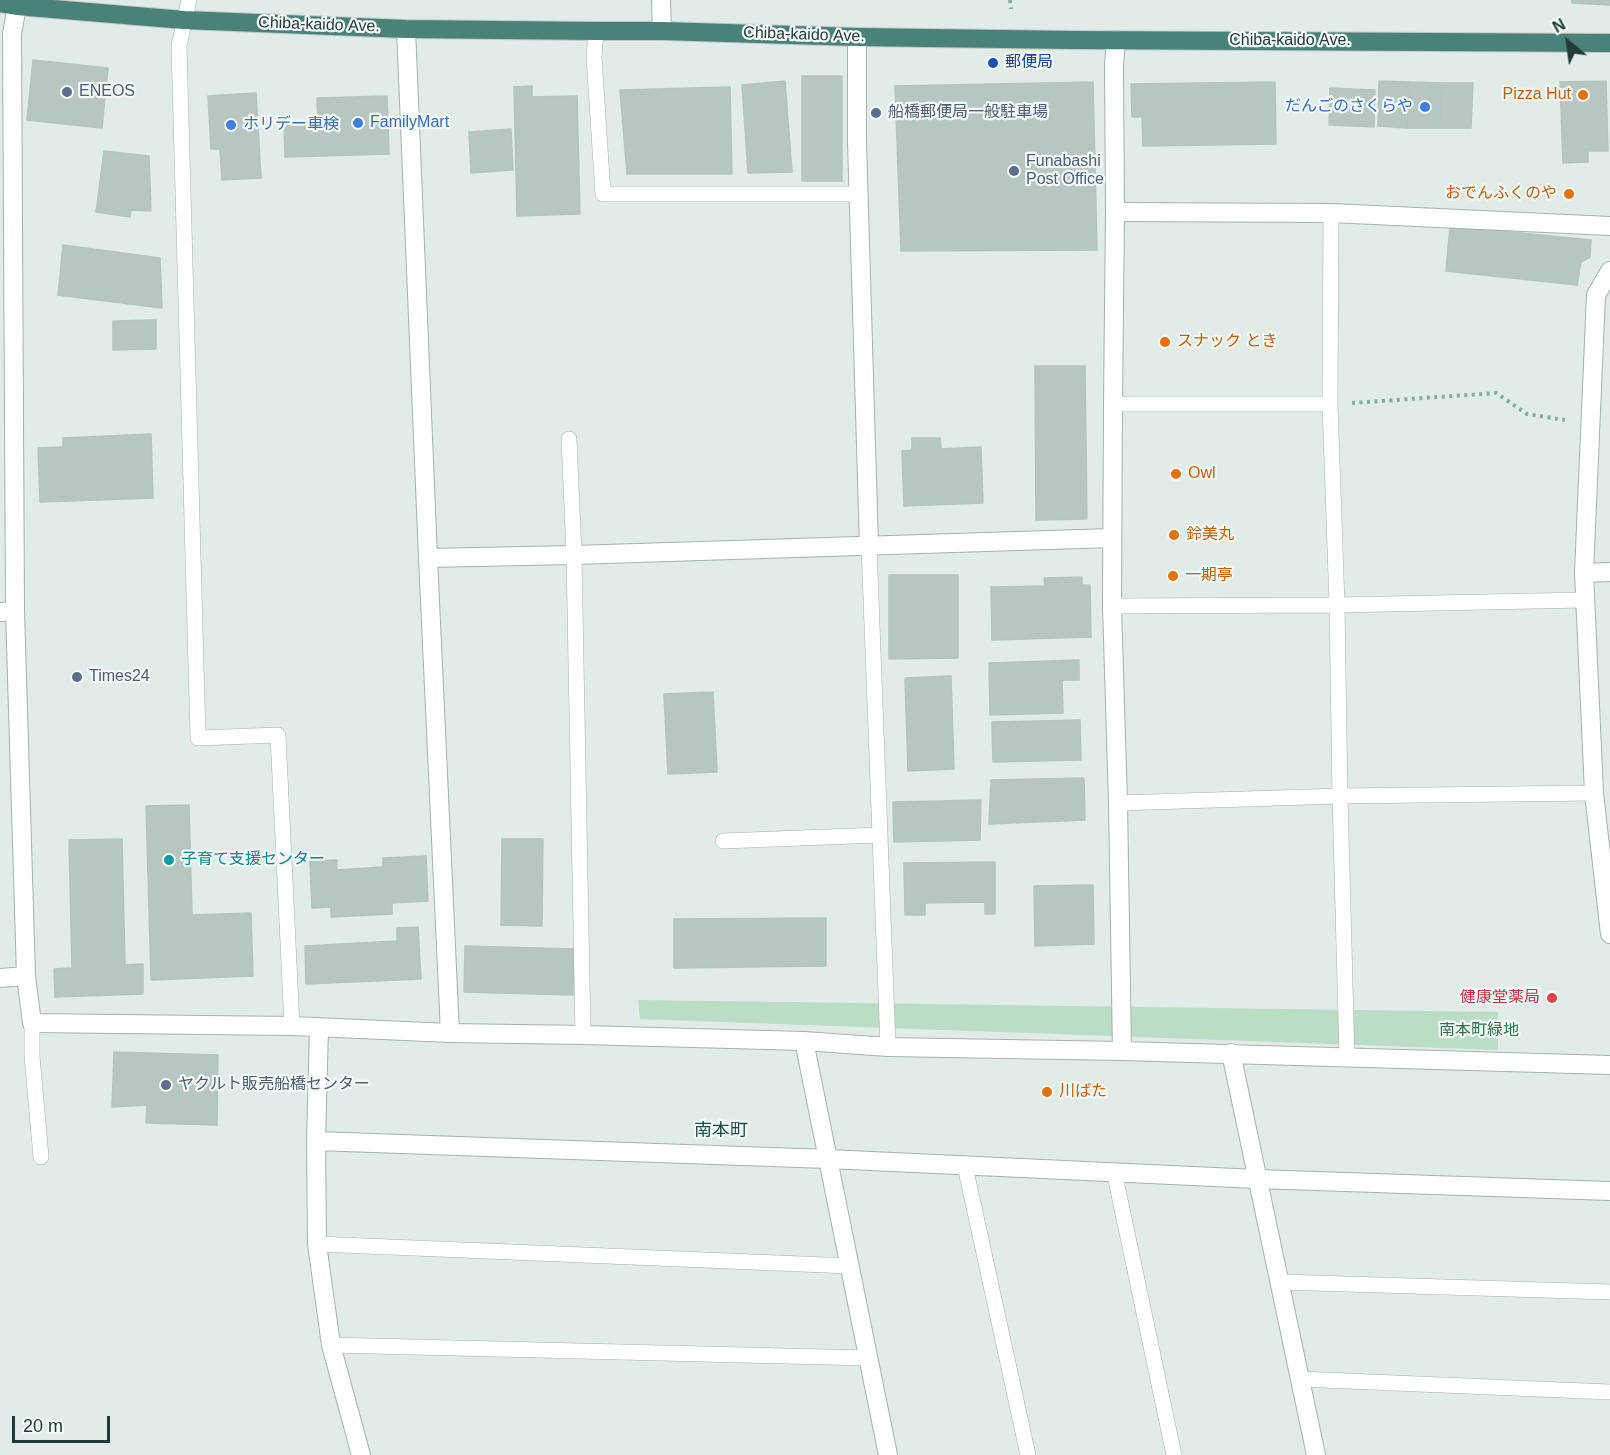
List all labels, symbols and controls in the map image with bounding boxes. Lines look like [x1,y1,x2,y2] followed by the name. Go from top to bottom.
[1538,12,1598,72] north arrow
[258,13,380,37] street label: Chiba-kaido Ave.
[1550,16,1568,36] text: N
[743,23,865,47] street label: Chiba-kaido Ave.
[1229,31,1351,51] street label: Chiba-kaido Ave.
[1005,53,1053,73] place label: 郵便局
[986,56,1000,70] marker: 郵便局
[79,82,135,102] place label: ENEOS
[60,85,74,99] marker: ENEOS
[1503,85,1571,105] place label: Pizza Hut
[1576,88,1590,102] marker: Pizza Hut
[1285,97,1413,117] place label: だんごのさくらや
[1418,100,1432,114] marker: だんごのさくらや
[888,103,1048,123] place label: 船橋郵便局一般駐車場
[869,106,883,120] marker: 船橋郵便局一般駐車場
[370,113,449,133] place label: FamilyMart
[243,115,339,135] place label: ホリデー車検
[351,116,365,130] marker: FamilyMart
[224,118,238,132] marker: ホリデー車検
[1026,152,1104,190] place label: Funabashi Post Office
[1007,164,1021,178] marker: Funabashi Post Office
[1445,184,1557,204] place label: おでんふくのや
[1562,187,1576,201] marker: おでんふくのや
[1177,332,1277,352] place label: スナック とき
[1158,335,1172,349] marker: スナック とき
[1188,464,1216,484] place label: Owl
[1169,467,1183,481] marker: Owl
[1186,525,1234,545] place label: 鈴美丸
[1167,528,1181,542] marker: 鈴美丸
[1185,566,1233,586] place label: 一期亭
[1166,569,1180,583] marker: 一期亭
[89,667,150,687] place label: Times24
[70,670,84,684] marker: Times24
[181,850,325,870] place label: 子育て支援センター
[162,853,176,867] marker: 子育て支援センター
[1460,988,1540,1008] place label: 健康堂薬局
[1545,991,1559,1005] marker: 健康堂薬局
[1439,1021,1519,1041] park label: 南本町緑地
[178,1075,370,1095] place label: ヤクルト販売船橋センター
[159,1078,173,1092] marker: ヤクルト販売船橋センター
[1059,1082,1107,1102] place label: 川ばた
[1040,1085,1054,1099] marker: 川ばた
[694,1120,748,1142] district label: 南本町
[15,1404,112,1442] scale bar
[23,1416,63,1436] text: 20 m

